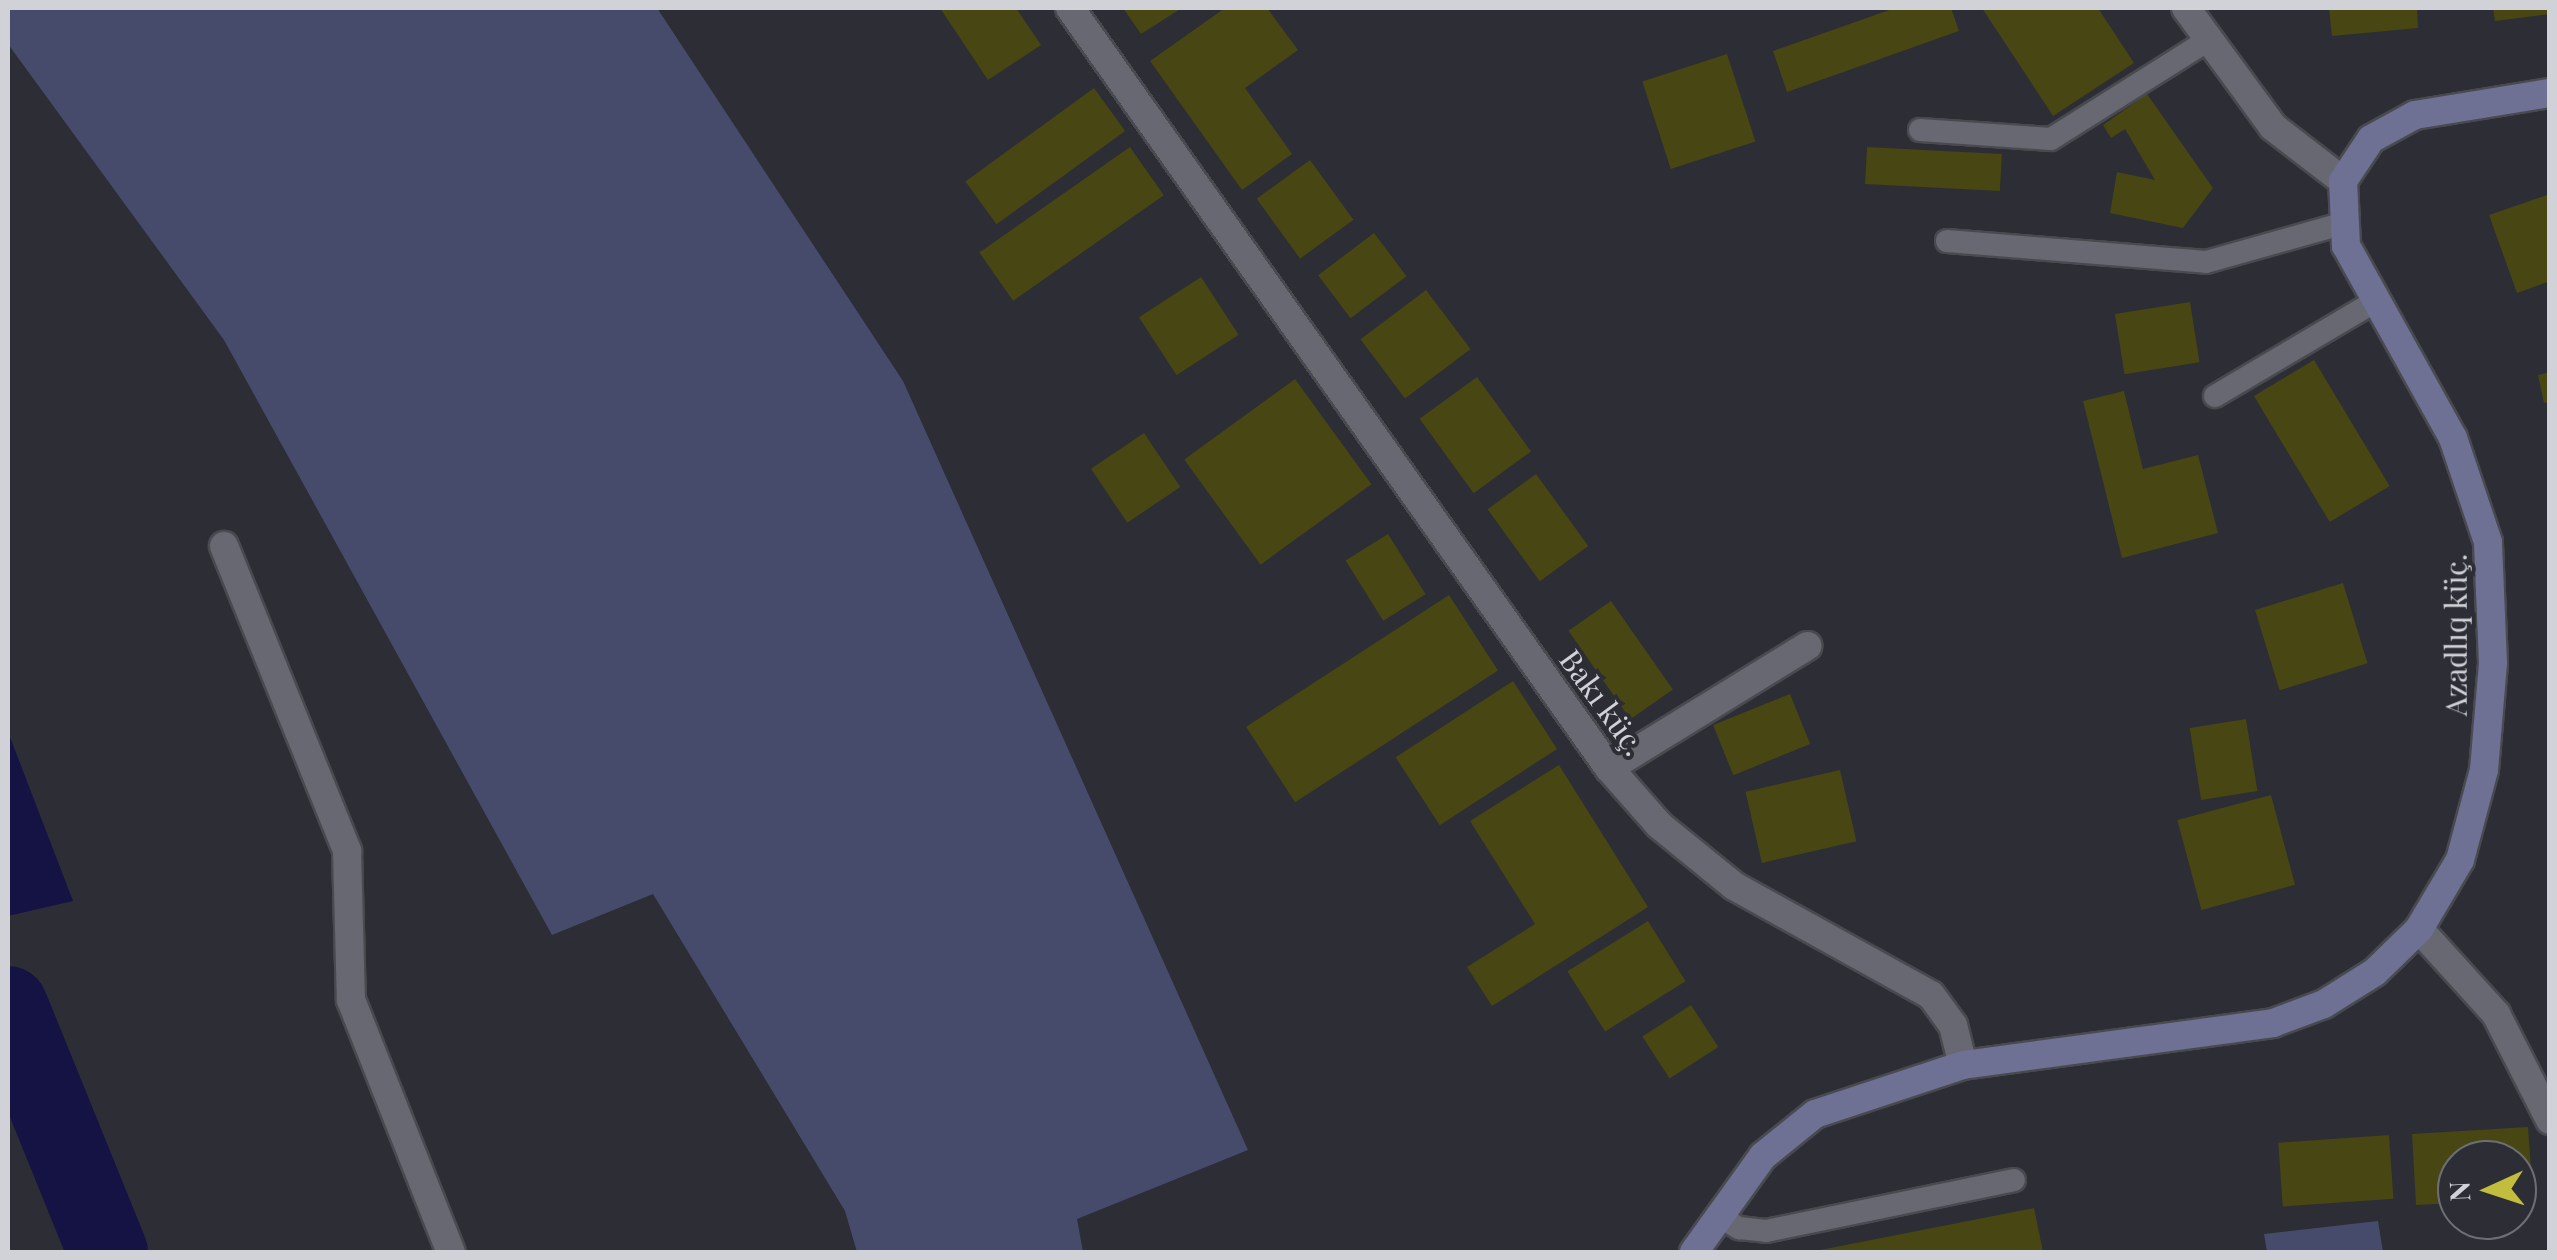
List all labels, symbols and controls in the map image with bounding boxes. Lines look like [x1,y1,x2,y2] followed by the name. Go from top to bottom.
[2437,553,2473,717] street label: Azadlıq küç.
[1552,642,1654,762] street label: Bakı küç.
[2437,1140,2537,1240] north arrow
[2440,1180,2478,1203] text: N

